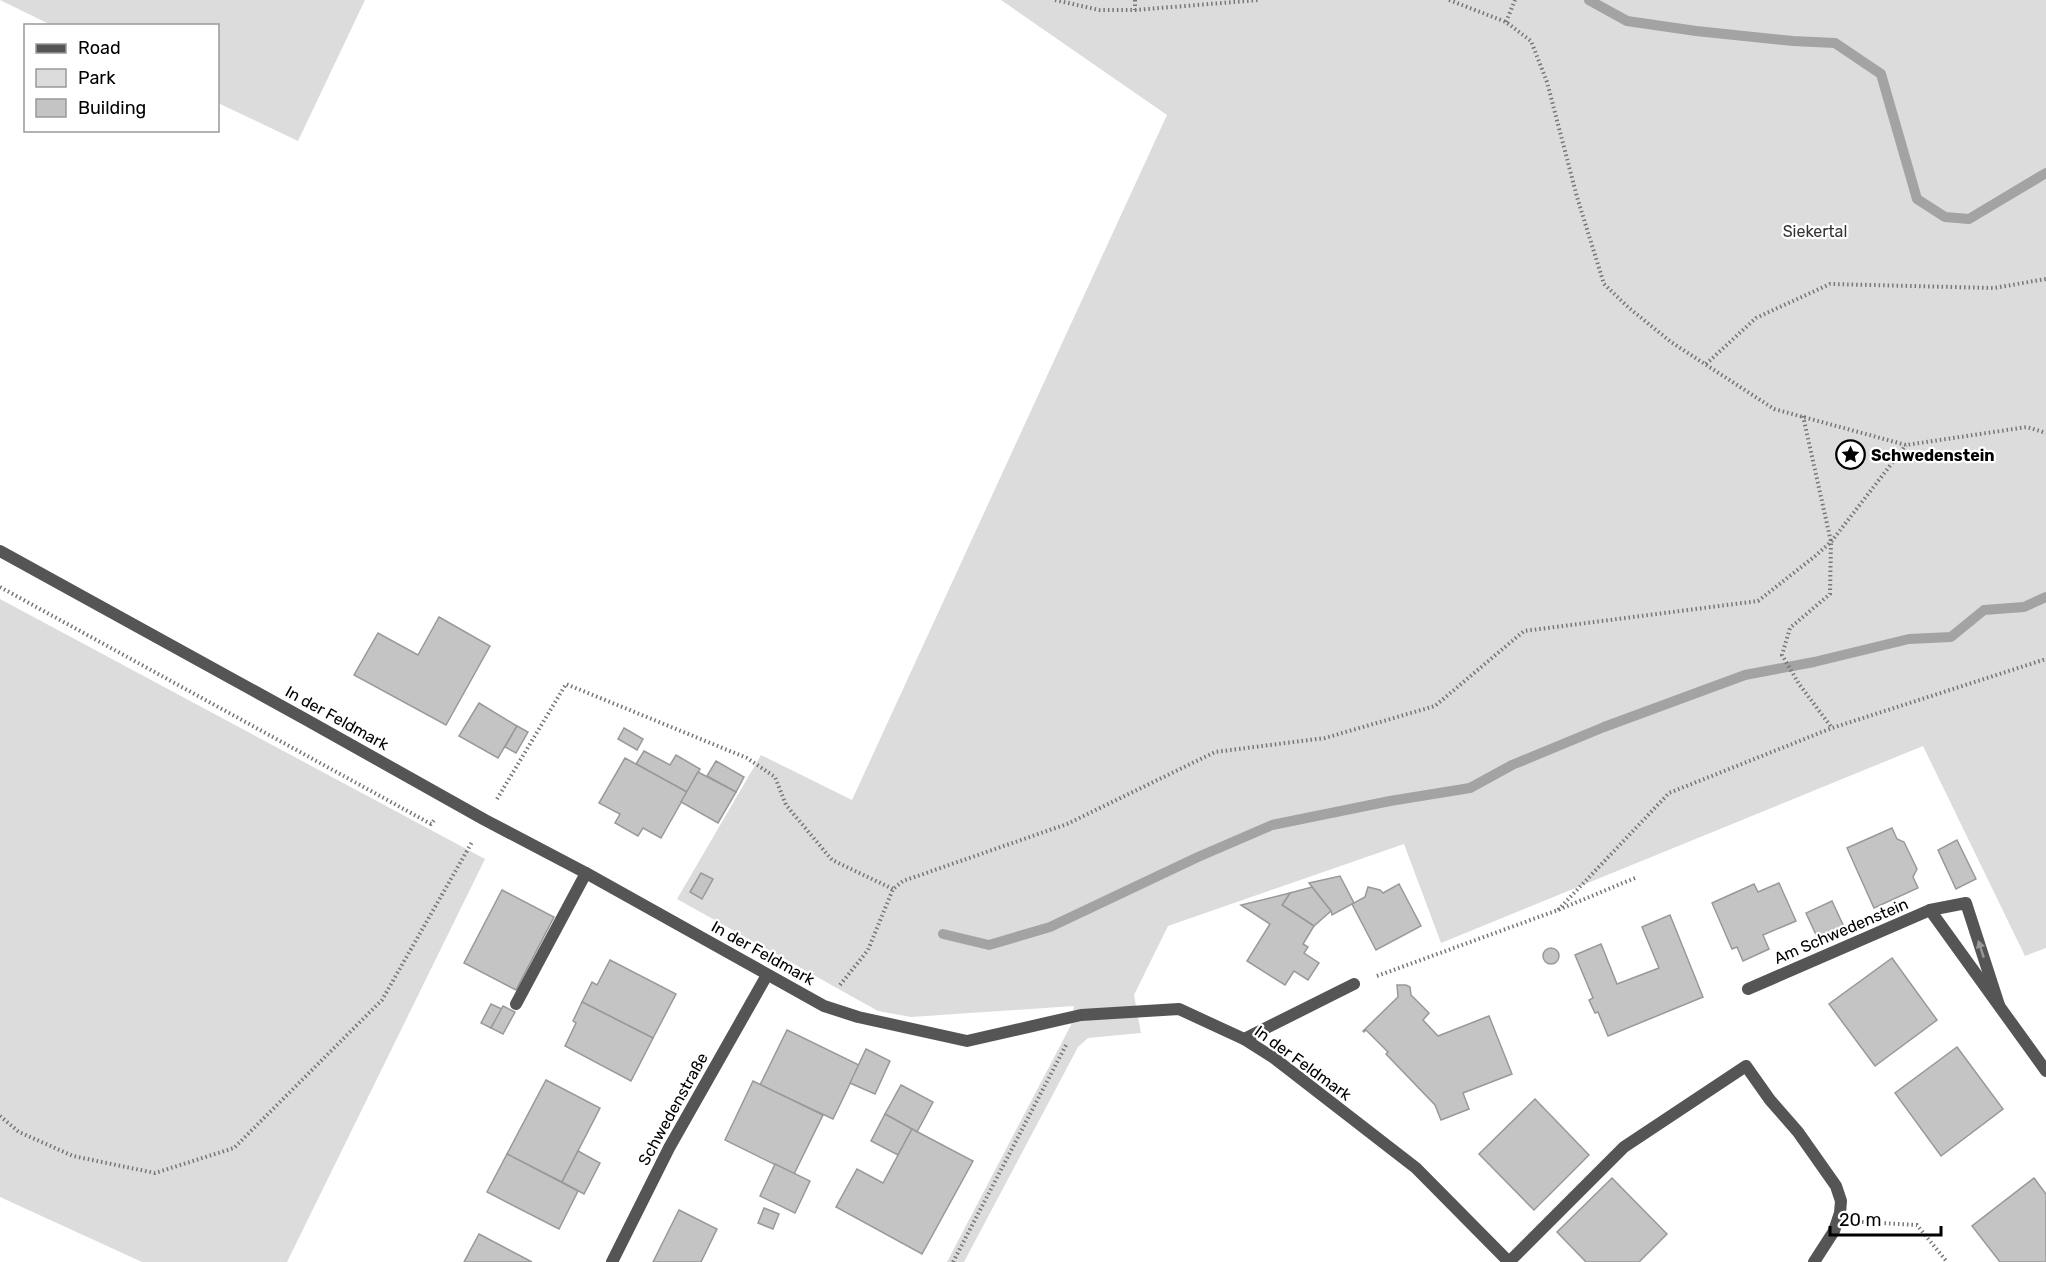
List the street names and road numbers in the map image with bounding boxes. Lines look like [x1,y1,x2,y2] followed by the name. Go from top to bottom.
[282,682,393,755] street label: In der Feldmark
[1771,894,1911,968] street label: Am Schwedenstein
[708,917,819,990] street label: In der Feldmark
[1251,1022,1356,1105] street label: In der Feldmark
[634,1049,712,1169] street label: Schwedenstraße

